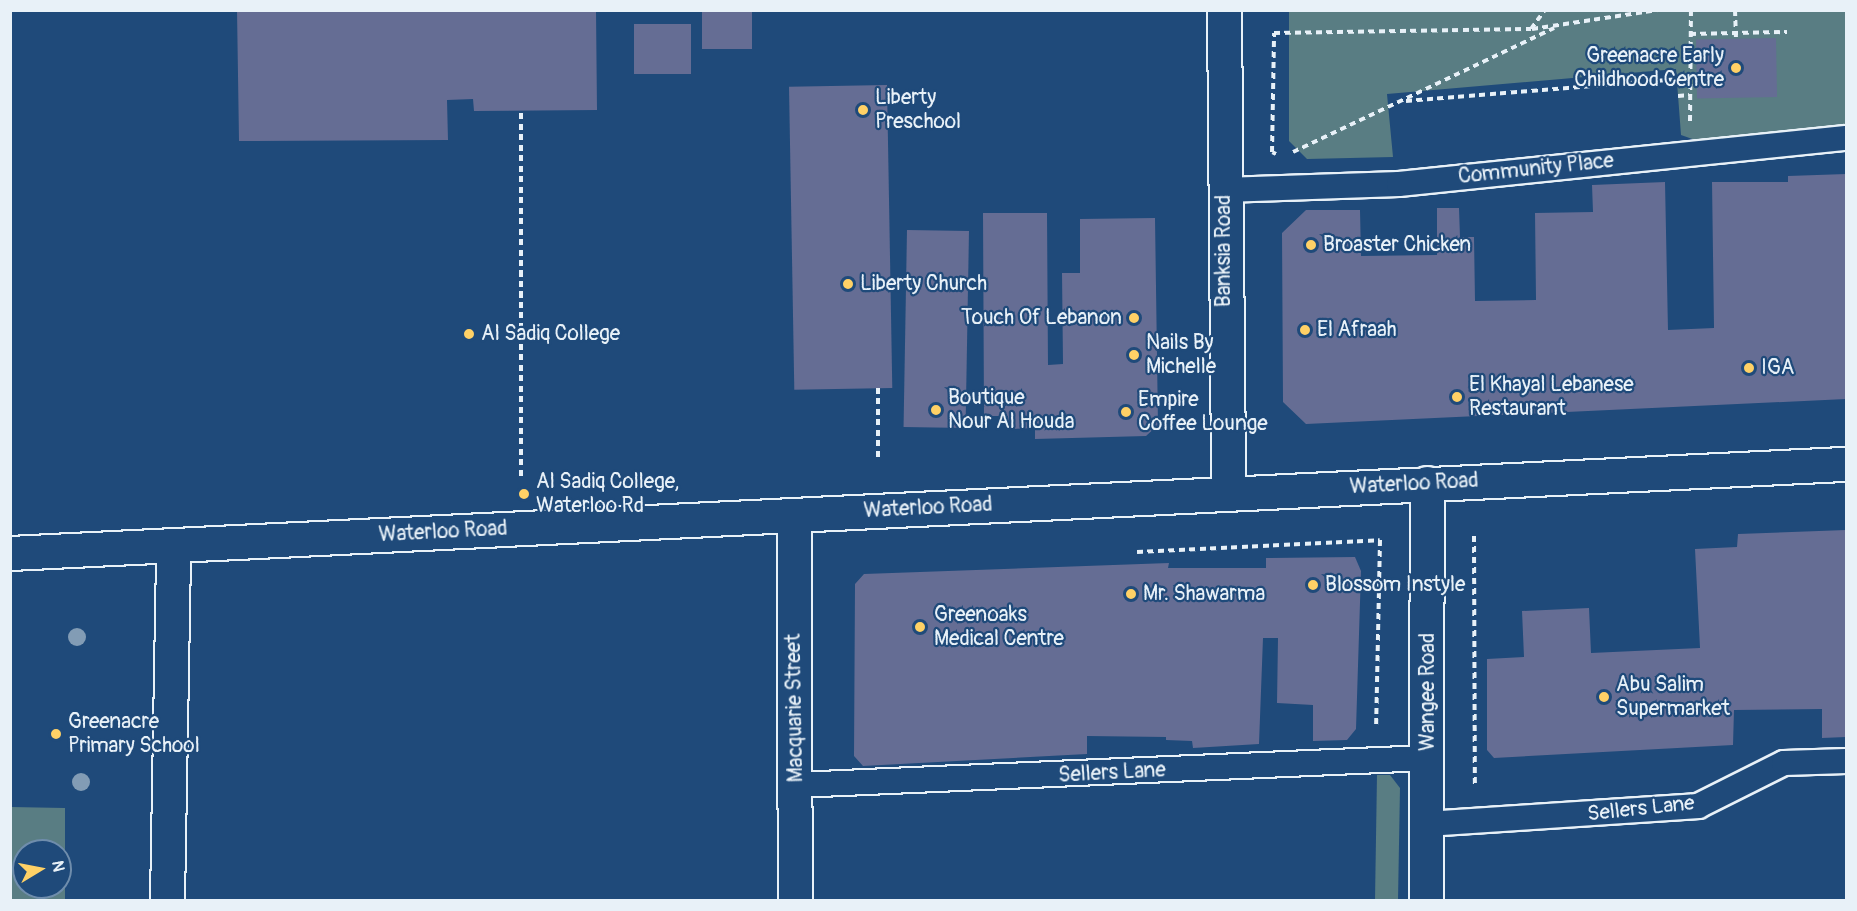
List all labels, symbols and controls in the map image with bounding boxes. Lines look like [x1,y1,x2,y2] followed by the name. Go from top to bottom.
[1574,43,1724,93] place label: Greenacre Early Childhood Centre
[1729,61,1743,75] marker: Greenacre Early Childhood Centre
[875,85,961,135] place label: Liberty Preschool
[856,103,870,117] marker: Liberty Preschool
[1457,148,1615,190] street label: Community Place
[1211,195,1237,307] street label: Banksia Road
[1323,232,1471,258] place label: Broaster Chicken
[1304,238,1318,252] marker: Broaster Chicken
[860,271,987,297] place label: Liberty Church
[841,277,855,291] marker: Liberty Church
[961,305,1122,331] place label: Touch Of Lebanon
[1127,311,1141,325] marker: Touch Of Lebanon
[1317,317,1397,343] place label: El Afraah
[481,321,620,347] place label: Al Sadiq College
[1298,323,1312,337] marker: El Afraah
[462,327,476,341] marker: Al Sadiq College
[1146,330,1216,380] place label: Nails By Michelle
[1127,348,1141,362] marker: Nails By Michelle
[1761,355,1794,381] place label: IGA
[1742,361,1756,375] marker: IGA
[1469,372,1634,422] place label: El Khayal Lebanese Restaurant
[948,385,1074,435] place label: Boutique Nour Al Houda
[1138,387,1268,437] place label: Empire Coffee Lounge
[1450,390,1464,404] marker: El Khayal Lebanese Restaurant
[929,403,943,417] marker: Boutique Nour Al Houda
[1119,405,1133,419] marker: Empire Coffee Lounge
[1349,468,1479,500] street label: Waterloo Road
[536,469,679,519] place label: Al Sadiq College, Waterloo Rd
[517,487,531,501] marker: Al Sadiq College, Waterloo Rd
[863,492,993,524] street label: Waterloo Road
[378,516,508,548] street label: Waterloo Road
[1325,572,1465,598] place label: Blossom Instyle
[1306,578,1320,592] marker: Blossom Instyle
[1143,581,1265,607] place label: Mr. Shawarma
[1124,587,1138,601] marker: Mr. Shawarma
[934,602,1064,652] place label: Greenoaks Medical Centre
[911,618,929,636] marker: Greenoaks Medical Centre
[781,633,809,783] street label: Macquarie Street
[1415,633,1441,751] street label: Wangee Road
[1616,672,1730,722] place label: Abu Salim Supermarket
[1597,690,1611,704] marker: Abu Salim Supermarket
[68,709,200,759] place label: Greenacre Primary School
[49,727,63,741] marker: Greenacre Primary School
[1058,758,1166,788] street label: Sellers Lane
[1586,791,1696,827] street label: Sellers Lane
[12,839,72,899] north arrow
[47,859,69,873] text: N

